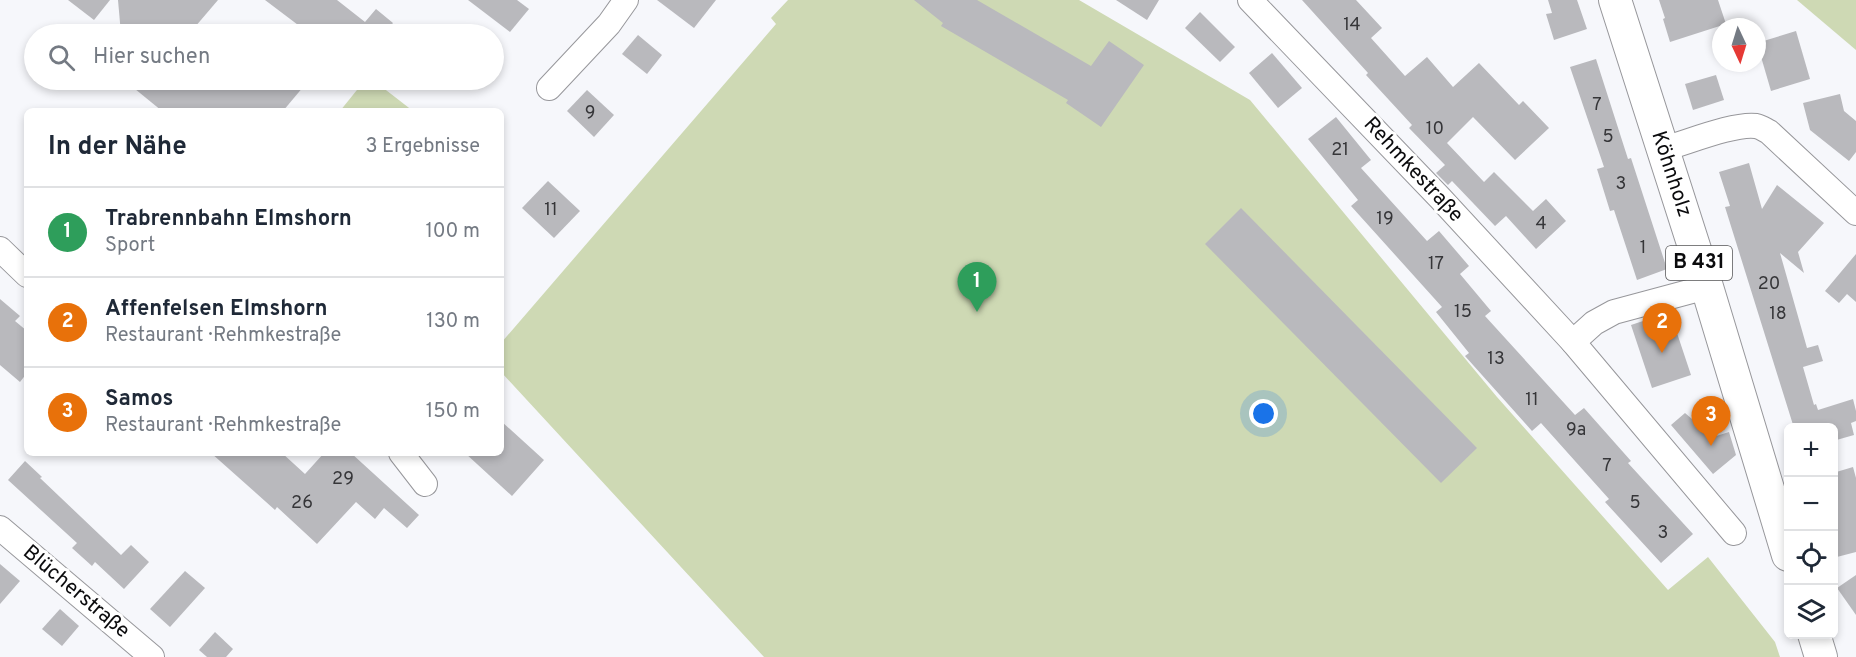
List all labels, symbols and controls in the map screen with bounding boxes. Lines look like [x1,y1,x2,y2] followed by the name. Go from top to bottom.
[1343,14,1361,37] house number: 14
[1712,18,1766,72] north arrow
[24,24,504,90] search box
[45,41,78,74] icon: search
[93,44,210,71] text: Hier suchen
[1592,94,1602,117] house number: 7
[585,102,595,125] house number: 9
[1357,112,1469,228] street label: Rehmkestraße
[1426,118,1444,141] house number: 10
[1602,126,1614,149] house number: 5
[1644,128,1698,220] street label: Köhnholz
[48,131,187,164] text: In der Nähe
[365,134,480,160] text: 3 Ergebnisse
[1331,139,1349,162] house number: 21
[1616,173,1626,196] house number: 3
[544,199,558,222] house number: 11
[105,206,352,233] text: Trabrennbahn Elmshorn
[1376,208,1394,231] house number: 19
[1535,213,1547,236] house number: 4
[64,219,72,245] text: 1
[425,219,480,245] text: 100 m
[105,233,155,259] text: Sport
[1640,237,1646,260] house number: 1
[1666,246,1732,280] road number: B 431
[1428,253,1444,276] house number: 17
[958,262,996,312] pin: 1
[1758,273,1780,296] house number: 20
[105,296,328,323] text: Affenfelsen Elmshorn
[1454,301,1472,324] house number: 15
[1769,303,1787,326] house number: 18
[1642,304,1682,353] pin: 2
[61,309,74,335] text: 2
[426,309,480,335] text: 130 m
[105,323,341,349] text: Restaurant · Rehmkestraße
[1487,348,1505,371] house number: 13
[105,386,173,413] text: Samos
[1525,389,1539,412] house number: 11
[1692,396,1730,446] pin: 3
[62,399,74,425] text: 3
[426,399,480,425] text: 150 m
[1249,399,1278,428] your location
[105,413,341,439] text: Restaurant · Rehmkestraße
[1566,419,1586,442] house number: 9a
[1784,423,1838,639] map controls
[1784,423,1838,477] button: +
[1602,455,1612,478] house number: 7
[332,468,354,491] house number: 29
[1784,477,1838,531] button: −
[291,492,313,515] house number: 26
[1629,492,1641,515] house number: 5
[1658,522,1668,545] house number: 3
[1784,531,1838,585] button: locate
[17,539,135,645] street label: Blücherstraße
[1784,585,1838,639] button: layers

